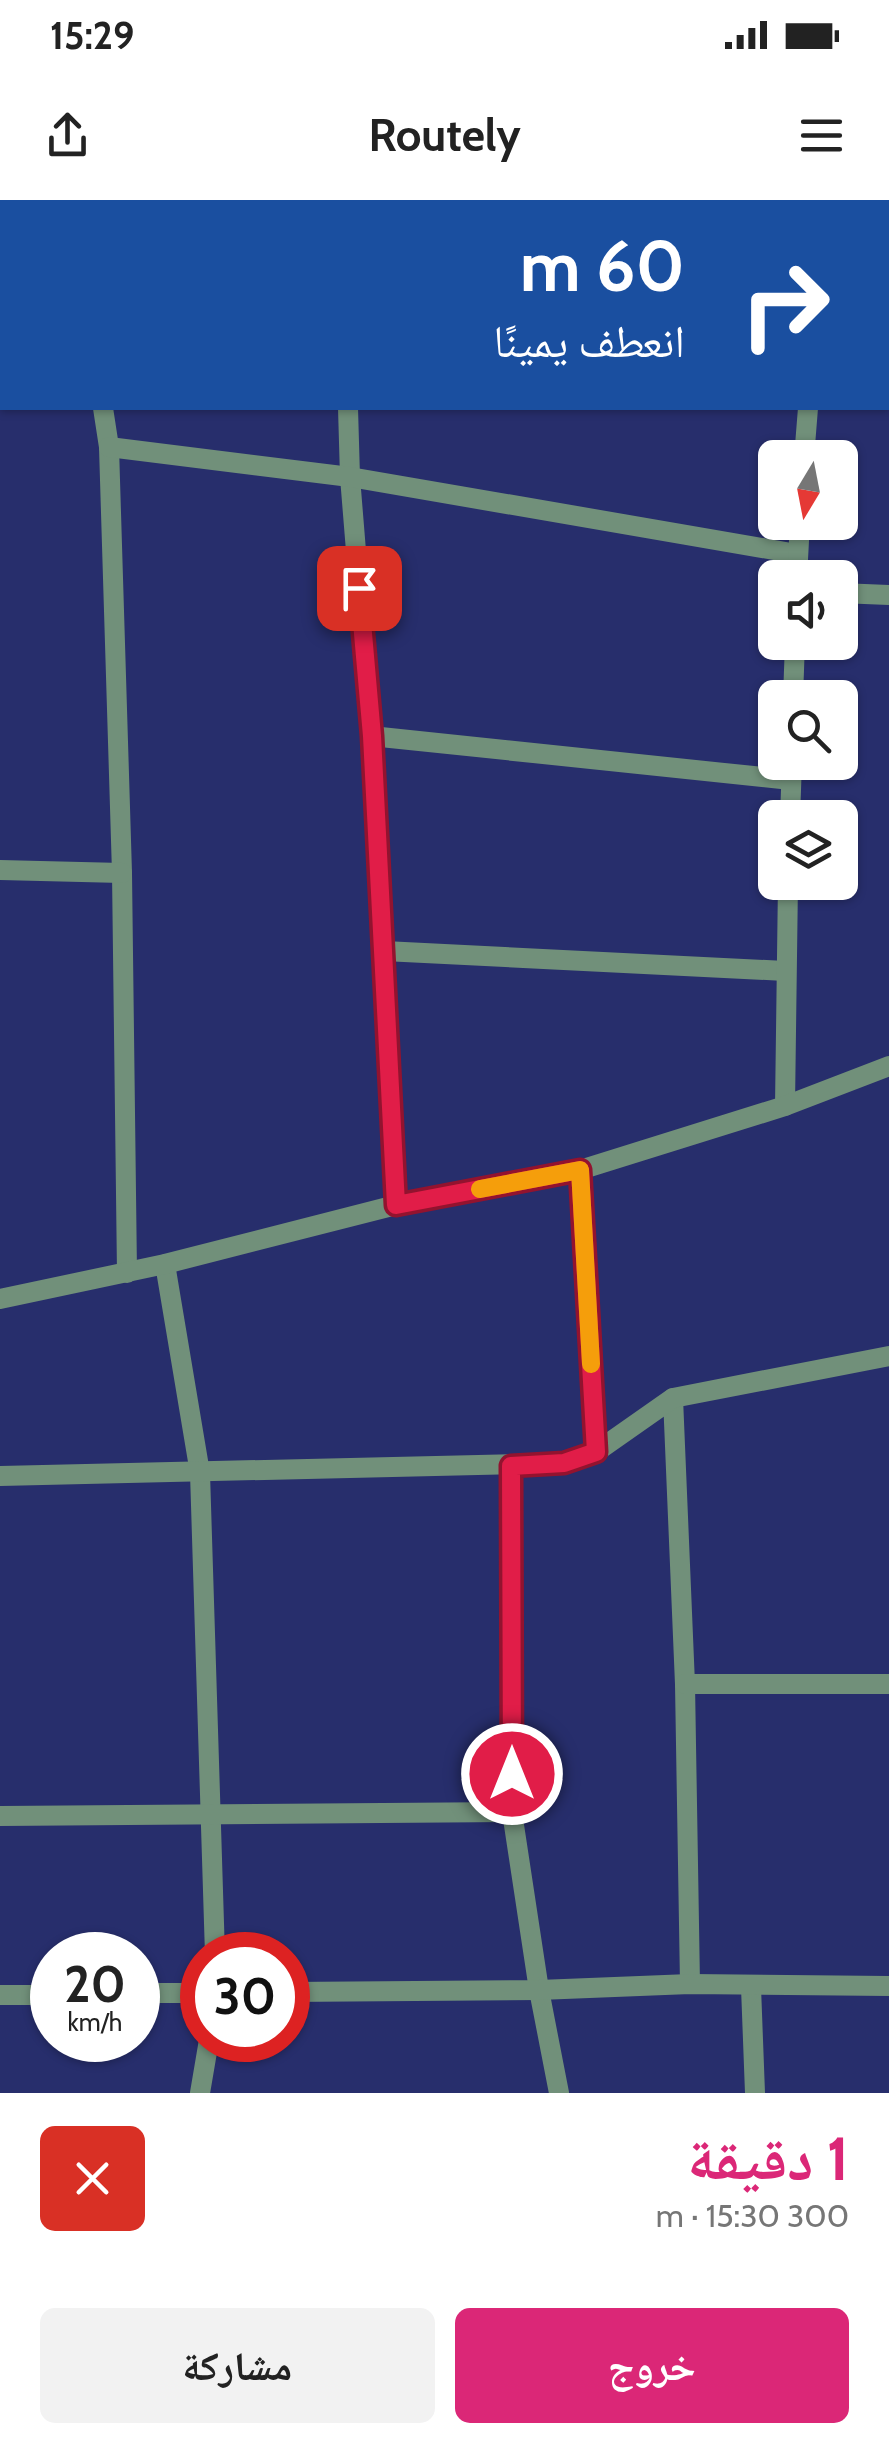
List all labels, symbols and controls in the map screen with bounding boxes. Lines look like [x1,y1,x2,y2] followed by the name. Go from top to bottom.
[50,12,134,59] text: 15:29
[40,108,95,163] icon: share
[368,108,521,162] text: Routely
[794,108,849,163] icon: menu
[520,223,685,309] text: 60 m
[720,240,850,370] icon: right
[493,314,685,368] text: انعطف يمينًا
[758,440,858,540] north arrow
[758,440,858,900] map controls
[317,546,402,631] pin
[758,560,858,660] button: sound
[332,561,387,616] icon: arrive
[758,680,858,780] button: search
[758,800,858,900] button: layers
[460,1722,564,1826] position arrow
[180,1932,310,2062] speed limit sign: 30
[64,1954,126,2015] text: 20
[68,2007,122,2037] text: km/h
[687,2122,849,2195] text: 1 دقيقة
[40,2126,145,2231] button: close
[656,2196,849,2235] text: 300 m · 15:30
[40,2308,435,2423] button: مشاركة
[455,2308,849,2423] button: خروج

